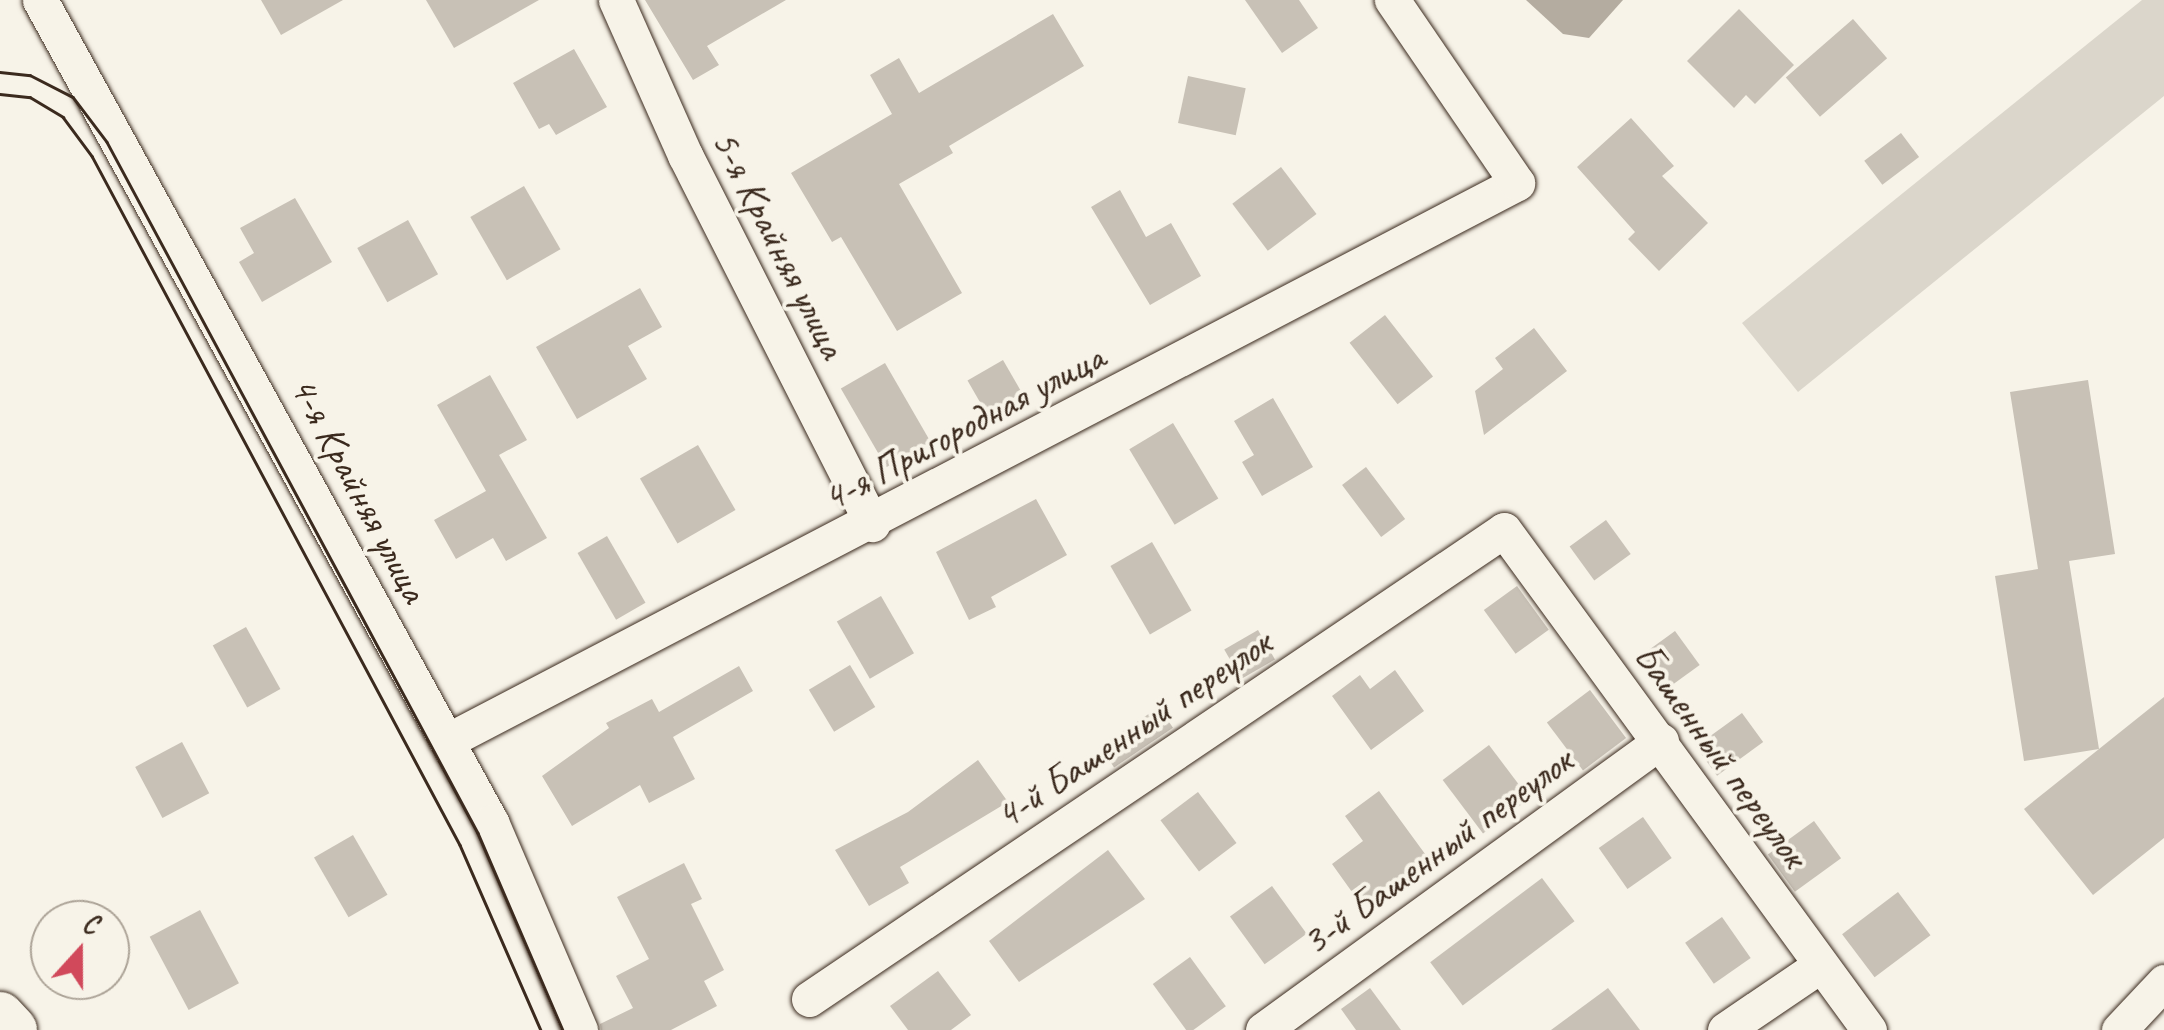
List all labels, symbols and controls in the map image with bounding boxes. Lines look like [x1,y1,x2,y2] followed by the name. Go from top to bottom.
[700,120,858,368] street label: 5-я Крайняя улица
[815,333,1111,521] street label: 4-я Пригородная улица
[278,365,440,613] street label: 4-я Крайняя улица
[986,619,1280,839] street label: 4-й Башенный переулок
[1624,634,1818,876] street label: Башенный переулок
[1292,737,1582,965] street label: 3-й Башенный переулок
[30,900,130,1000] north arrow
[78,905,103,942] text: С

